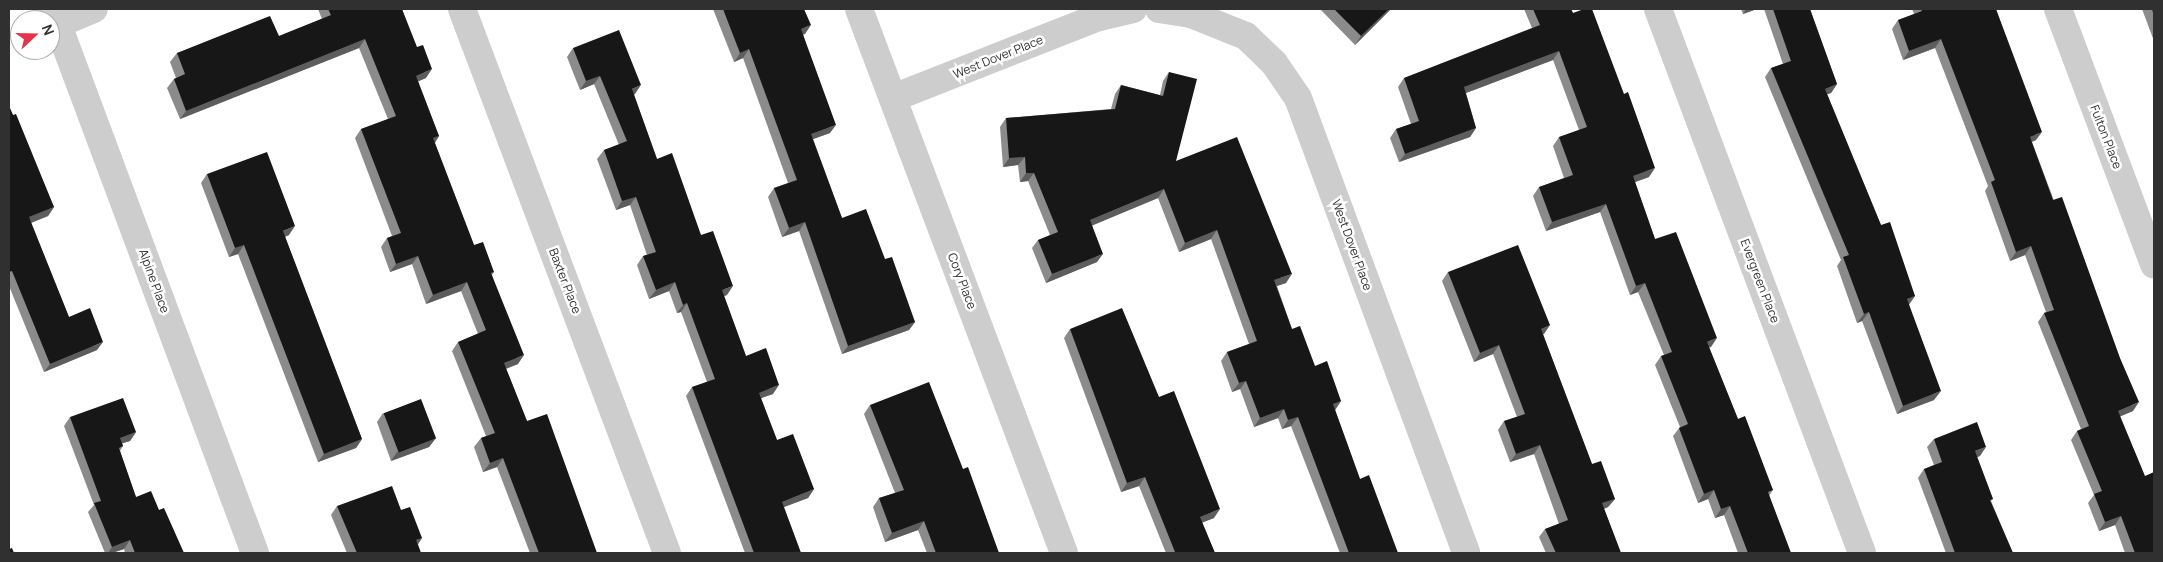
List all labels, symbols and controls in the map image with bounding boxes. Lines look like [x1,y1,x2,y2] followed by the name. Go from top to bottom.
[10,10,60,60] north arrow
[38,22,59,38] text: N
[951,32,1045,82] street label: West Dover Place
[2087,103,2125,171] street label: Fulton Place
[1329,198,1375,292] street label: West Dover Place
[1737,237,1783,325] street label: Evergreen Place
[546,246,584,316] street label: Baxter Place
[136,247,172,315] street label: Alpine Place
[945,251,979,311] street label: Cory Place

